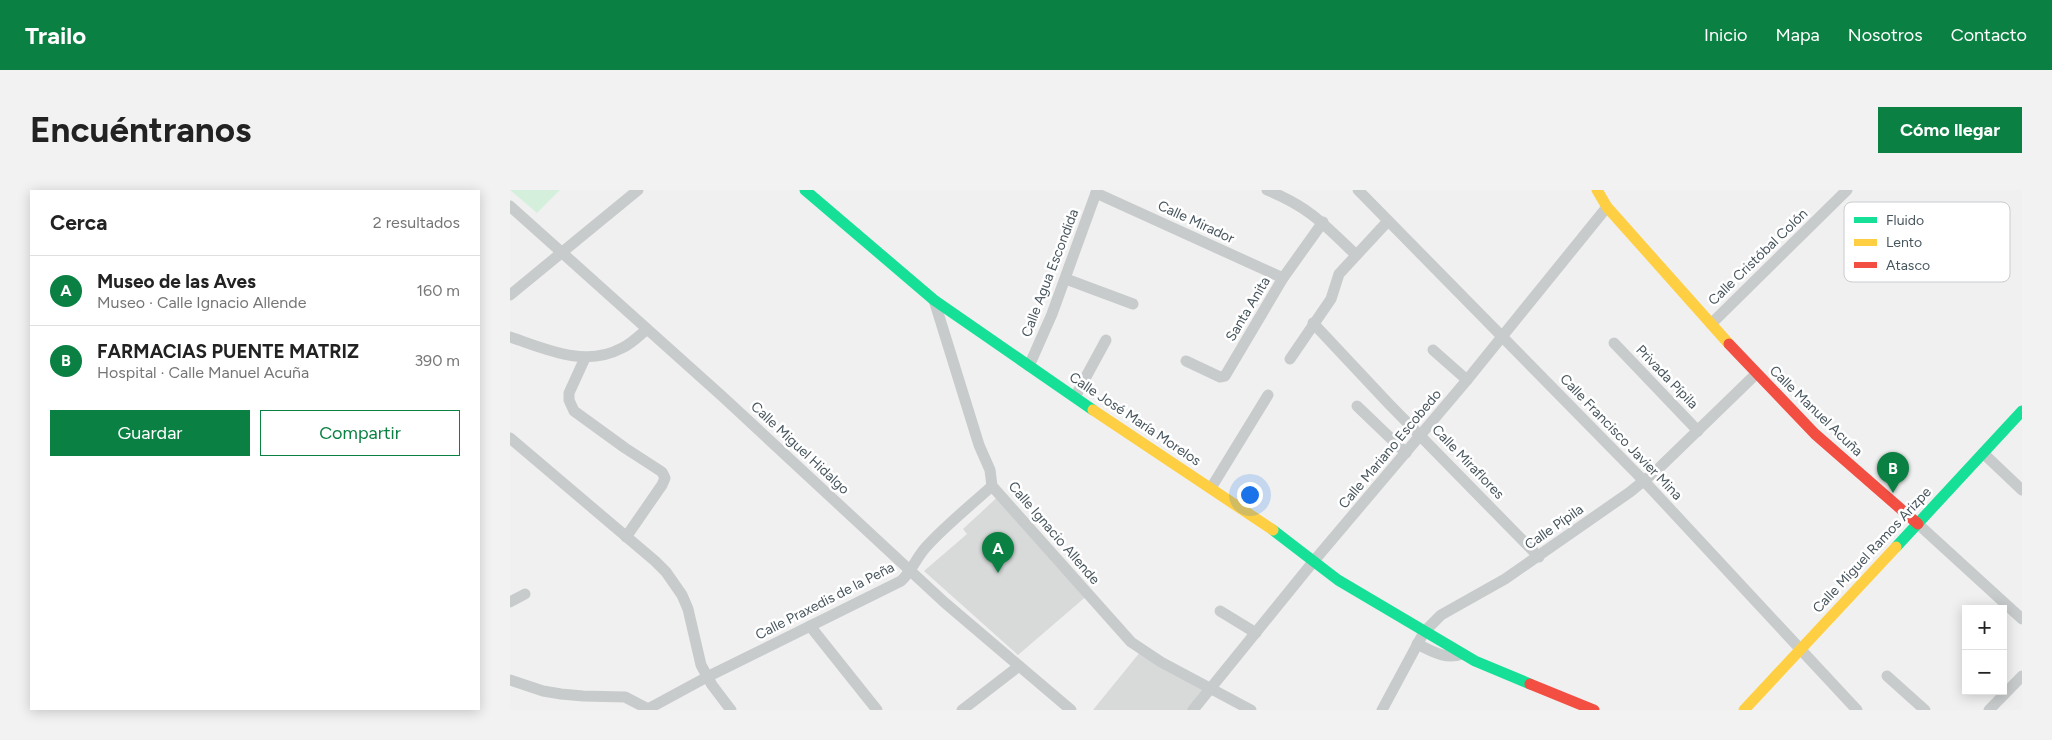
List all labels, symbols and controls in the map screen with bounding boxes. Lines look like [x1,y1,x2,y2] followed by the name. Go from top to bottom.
[25,21,86,50] text: Trailo
[1704,24,1748,46] text: Inicio
[1776,24,1820,46] text: Mapa
[1848,24,1923,46] text: Nosotros
[1951,24,2027,46] text: Contacto
[1878,107,2022,153] button: Cómo llegar
[30,109,251,151] text: Encuéntranos
[1155,197,1237,247] street label: Calle Mirador
[1844,202,2010,282] legend
[1705,205,1811,309] street label: Calle Cristóbal Colón
[1018,207,1082,339] street label: Calle Agua Escondida
[50,210,107,235] text: Cerca
[1886,212,1924,229] text: Fluido
[373,213,460,232] text: 2 resultados
[1886,234,1922,251] text: Lento
[1886,257,1930,274] text: Atasco
[97,270,256,293] text: Museo de las Aves
[1222,274,1274,344] street label: Santa Anita
[60,281,72,300] text: A
[417,281,460,300] text: 160 m
[97,293,306,312] text: Museo · Calle Ignacio Allende
[97,340,359,363] text: FARMACIAS PUENTE MATRIZ
[1632,342,1702,412] street label: Privada Pípila
[61,351,71,370] text: B
[414,351,460,370] text: 390 m
[1766,362,1866,460] street label: Calle Manuel Acuña
[97,363,309,382] text: Hospital · Calle Manuel Acuña
[1066,369,1204,469] street label: Calle José María Morelos
[1556,370,1686,504] street label: Calle Francisco Javier Mina
[1335,386,1445,512] street label: Calle Mariano Escobedo
[747,398,853,498] street label: Calle Miguel Hidalgo
[50,410,250,456] button: Guardar
[260,410,460,456] button: Compartir
[1428,421,1508,503] street label: Calle Miraflores
[1877,452,1909,493] pin: B
[1005,478,1104,588] street label: Calle Ignacio Allende
[1237,482,1263,508] your location
[1809,483,1935,616] street label: Calle Miguel Ramos Arizpe
[1521,501,1587,553] street label: Calle Pípila
[982,532,1014,573] pin: A
[753,559,897,643] street label: Calle Praxedis de la Peña
[1962,605,2007,695] map controls
[1962,605,2007,650] button: +
[1962,650,2007,695] button: −

